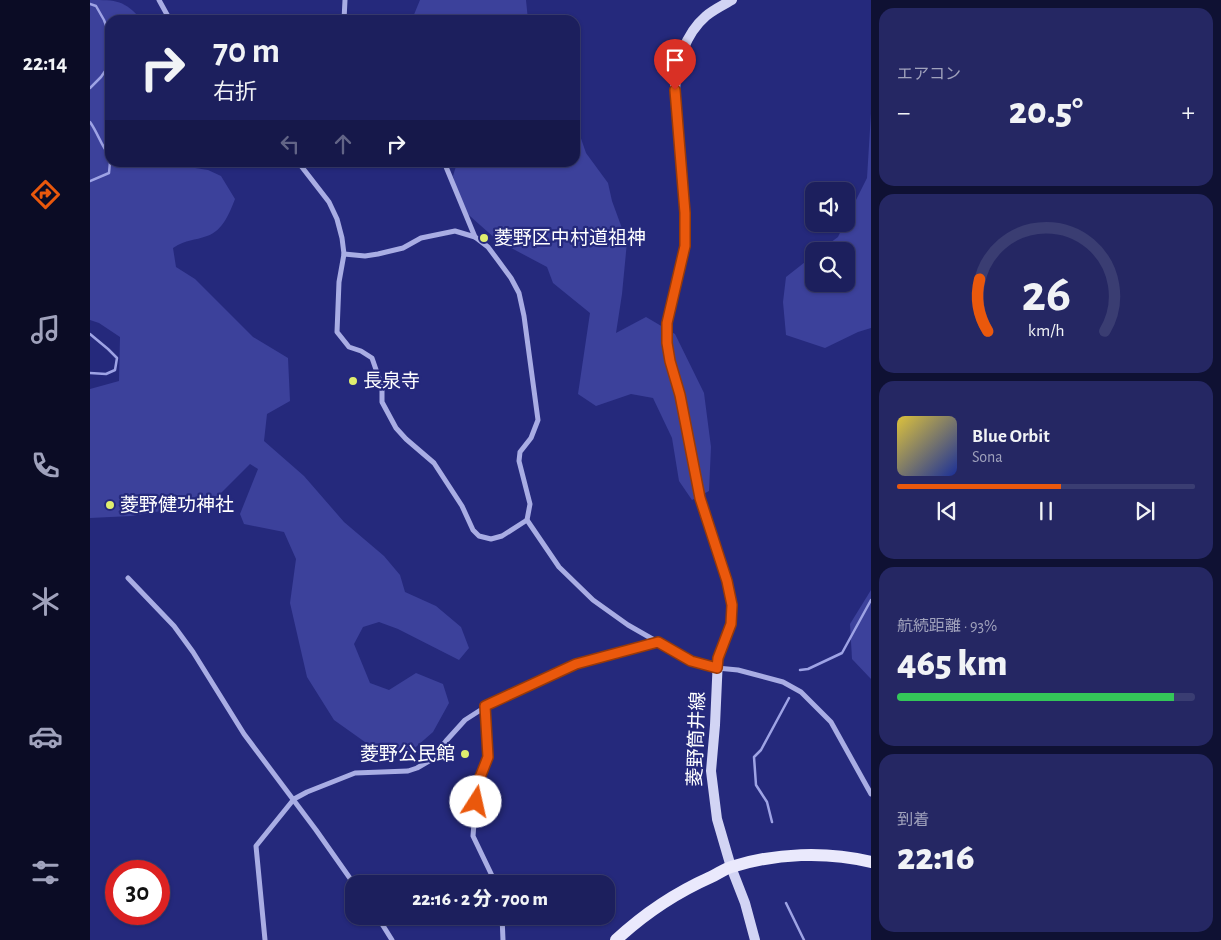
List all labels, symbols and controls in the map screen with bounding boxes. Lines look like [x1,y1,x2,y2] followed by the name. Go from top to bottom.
[213,34,280,69] text: 70 m
[130,35,195,100] icon: right
[654,39,696,90] pin
[661,46,689,74] icon: arrive
[23,52,67,74] text: 22:14
[897,66,961,82] text: エアコン
[213,81,257,103] text: 右折
[1009,93,1083,131] text: 20.5°
[897,99,910,127] text: −
[1182,99,1195,127] text: +
[276,130,304,158] icon: left
[329,130,357,158] icon: ahead
[382,130,410,158] icon: right
[28,177,63,212] icon: directions
[805,182,855,292] map controls
[805,182,855,232] button: sound
[494,227,646,248] place label: 菱野区中村道祖神
[478,232,490,244] marker: 菱野区中村道祖神
[805,242,855,292] button: search
[1021,268,1071,320] text: 26
[28,312,63,347] icon: music
[1028,322,1064,340] text: km/h
[363,371,420,391] place label: 長泉寺
[347,375,359,387] marker: 長泉寺
[972,427,1050,446] text: Blue Orbit
[28,448,63,483] icon: phone
[972,449,1003,465] text: Sona
[120,494,234,515] place label: 菱野健功神社
[933,497,961,525] icon: previous
[1032,497,1060,525] icon: pause
[1131,497,1159,525] icon: next
[104,499,116,511] marker: 菱野健功神社
[28,584,63,619] icon: climate
[897,618,997,634] text: 航続距離 · 93%
[897,645,1008,683] text: 465 km
[684,691,708,787] street label: 菱野筒井線
[28,719,63,754] icon: car
[360,744,455,764] place label: 菱野公民館
[459,748,471,760] marker: 菱野公民館
[449,775,501,827] position arrow
[897,812,929,828] text: 到着
[897,839,975,877] text: 22:16
[28,855,63,890] icon: filters
[105,860,170,925] speed limit sign: 30
[412,890,548,909] text: 22:16 · 2 分 · 700 m

